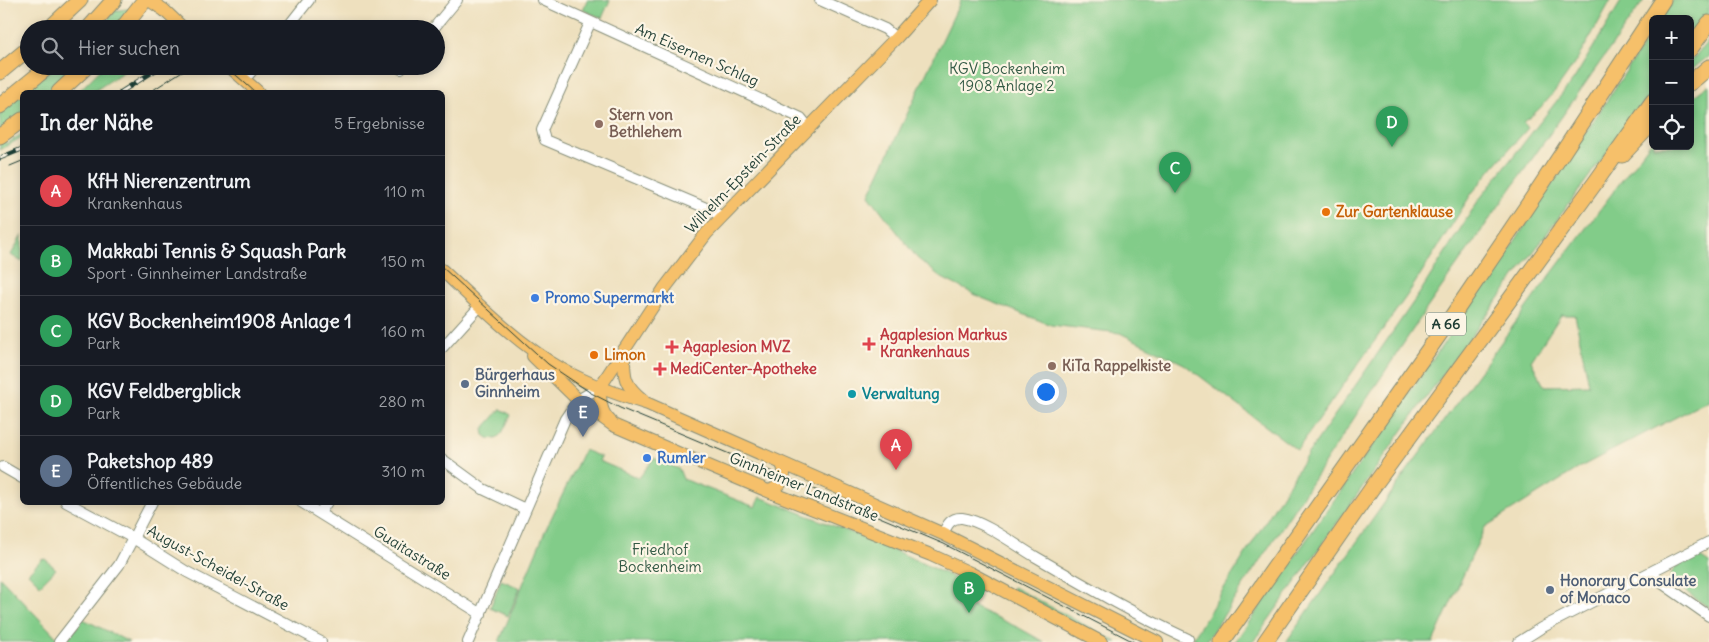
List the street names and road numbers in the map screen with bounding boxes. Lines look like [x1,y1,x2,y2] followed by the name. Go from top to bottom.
[632,19,762,90] street label: Am Eisernen Schlag
[681,110,805,237] street label: Wilhelm-Epstein-Straße
[1426,312,1466,336] road number: A 66
[727,448,882,525] street label: Ginnheimer Landstraße
[144,521,292,614] street label: August-Scheidel-Straße
[370,521,455,584] street label: Guaitastraße

